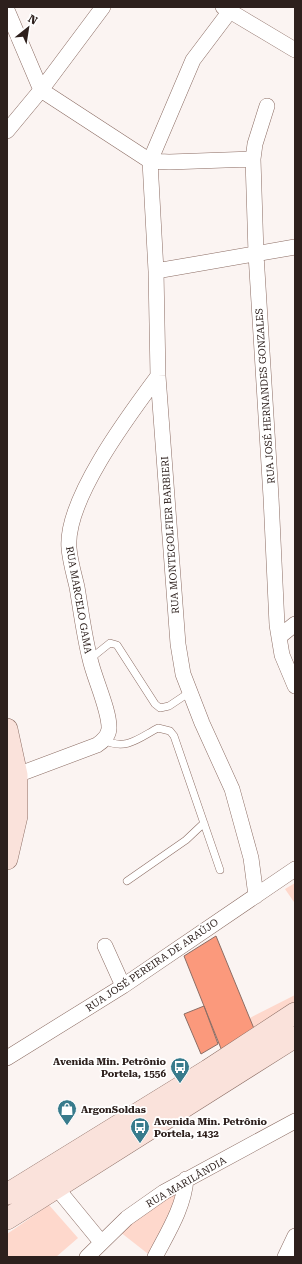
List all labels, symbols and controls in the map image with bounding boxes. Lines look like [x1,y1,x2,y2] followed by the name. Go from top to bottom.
[8,8,48,48] north arrow
[26,12,40,28] text: N
[253,308,277,484] street label: RUA JOSÉ HERNANDES GONZALES
[159,456,181,614] street label: RUA MONTEGOLFIER BARBIERI
[64,545,94,655] street label: RUA MARCELO GAMA
[84,916,220,1014] street label: RUA JOSÉ PEREIRA DE ARAÚJO
[53,1056,167,1079] place label: Avenida Min. Petrônio Portela, 1556
[169,1056,191,1084] bus stop icon: Avenida Min. Petrônio Portela, 1556
[56,1098,78,1126] shop icon: ArgonSoldas
[81,1104,146,1115] place label: ArgonSoldas
[129,1116,151,1144] bus stop icon: Avenida Min. Petrônio Portela, 1432
[154,1116,267,1139] place label: Avenida Min. Petrônio Portela, 1432
[144,1155,228,1209] street label: RUA MARILÂNDIA

